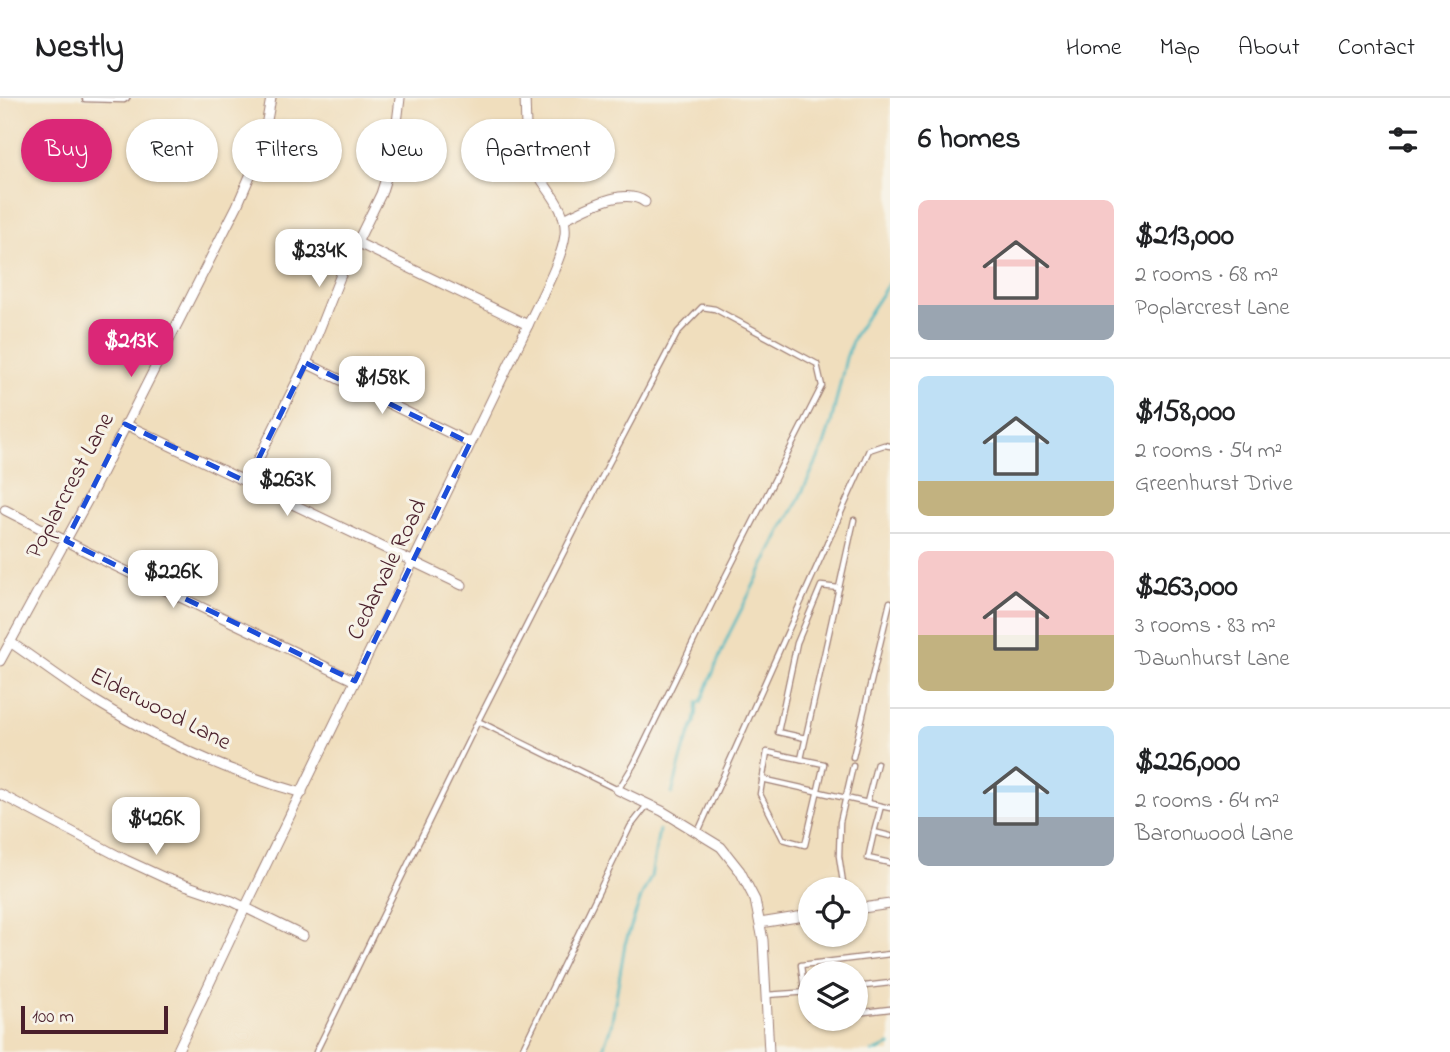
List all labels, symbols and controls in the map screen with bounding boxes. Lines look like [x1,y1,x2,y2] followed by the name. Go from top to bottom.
[35,24,124,72] text: Nestly
[1066,31,1122,66] text: Home
[1160,31,1200,66] text: Map
[1238,31,1300,66] text: About
[1338,31,1415,66] text: Contact
[918,118,1021,162] text: 6 homes
[21,119,112,182] chip: Buy
[126,119,218,182] chip: Rent
[232,119,342,182] chip: Filters
[356,119,447,182] chip: New
[461,119,615,182] chip: Apartment
[1384,121,1422,159] icon: filters
[1135,215,1234,259] text: $213,000
[974,228,1058,312] icon: home
[270,230,368,289] pin: $234K
[291,235,347,268] text: $234K
[1135,259,1278,292] text: 2 rooms · 68 m²
[1135,292,1290,325] text: Poplarcrest Lane
[82,320,180,379] pin: $213K
[104,325,158,358] text: $213K
[333,356,431,416] pin: $158K
[355,362,409,395] text: $158K
[1135,391,1235,435] text: $158,000
[974,404,1058,488] icon: home
[18,406,124,565] street label: Poplarcrest Lane
[1135,435,1282,468] text: 2 rooms · 54 m²
[238,458,336,518] pin: $263K
[259,464,315,497] text: $263K
[1135,468,1293,501] text: Greenhurst Drive
[339,493,437,646] street label: Cedarvale Road
[124,550,222,610] pin: $226K
[144,556,202,589] text: $226K
[1135,566,1238,610] text: $263,000
[974,579,1058,663] icon: home
[1135,610,1276,643] text: 3 rooms · 83 m²
[1135,643,1290,676] text: Dawnhurst Lane
[83,659,237,761] street label: Elderwood Lane
[1135,741,1240,785] text: $226,000
[974,754,1058,838] icon: home
[1135,785,1279,818] text: 2 rooms · 64 m²
[107,798,205,857] pin: $426K
[128,803,184,836] text: $426K
[1135,818,1293,851] text: Baronwood Lane
[798,877,868,1031] map controls
[798,877,868,947] button: locate
[798,961,868,1031] button: layers
[21,1003,168,1035] scale bar
[32,1004,74,1031] text: 100 m

